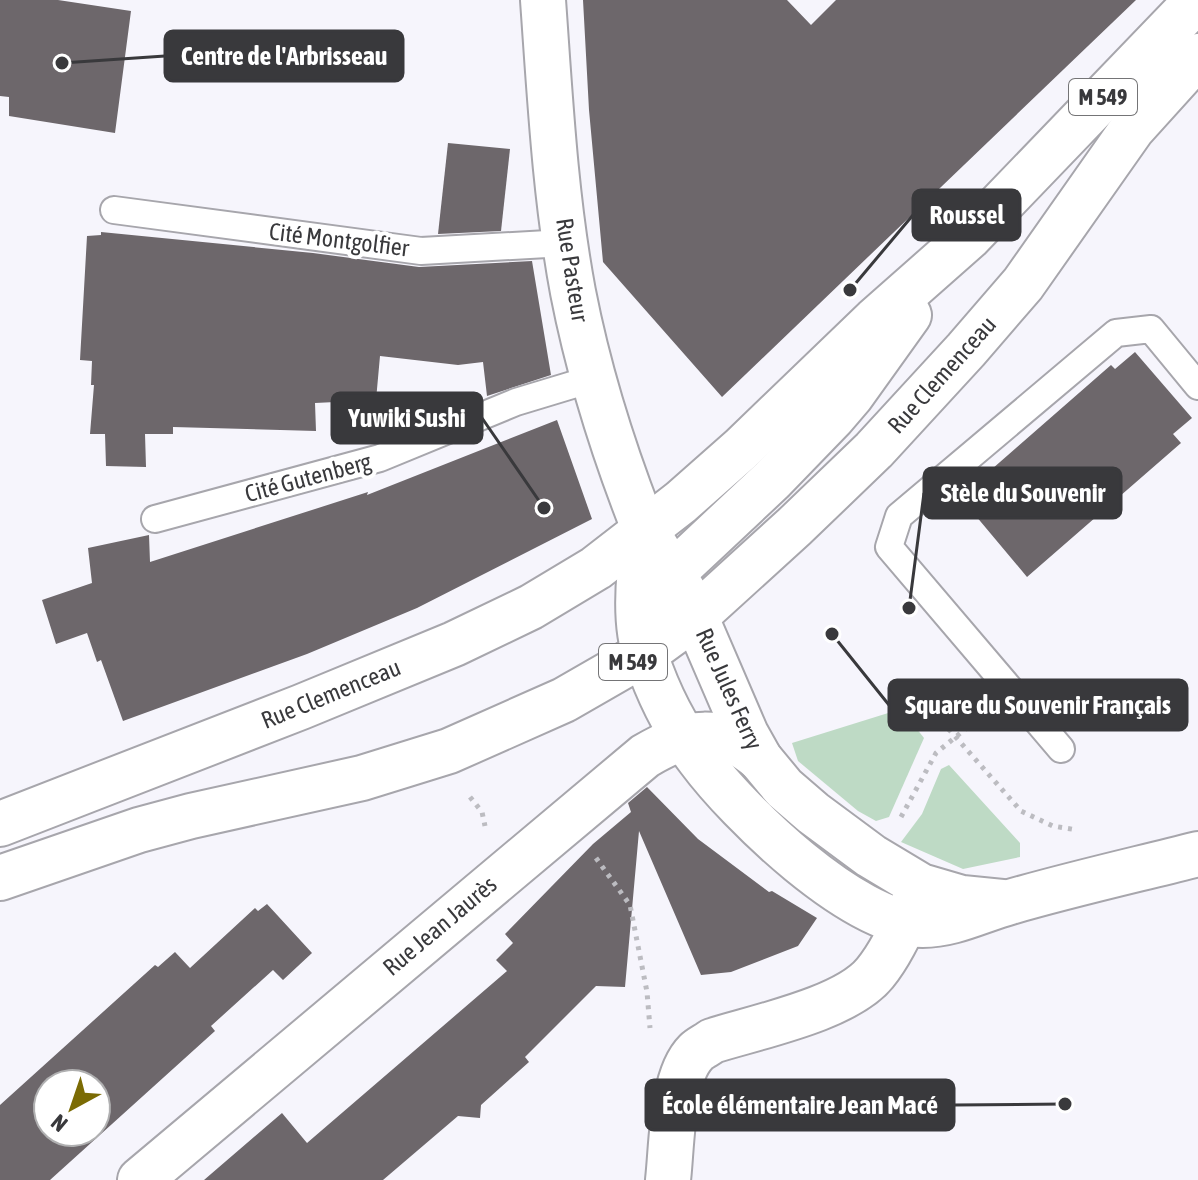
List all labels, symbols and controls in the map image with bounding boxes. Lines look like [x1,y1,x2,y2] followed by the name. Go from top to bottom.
[165,31,403,81] callout: Centre de l'Arbrisseau
[181,41,387,71] text: Centre de l'Arbrisseau
[1069,79,1137,115] road number: M 549
[913,190,1020,240] callout: Roussel
[930,200,1006,230] text: Roussel
[551,216,594,325] street label: Rue Pasteur
[268,218,411,262] street label: Cité Montgolfier
[882,311,1001,439] street label: Rue Clemenceau
[332,393,482,443] callout: Yuwiki Sushi
[347,403,466,433] text: Yuwiki Sushi
[242,448,375,507] street label: Cité Gutenberg
[924,468,1121,518] callout: Stèle du Souvenir
[941,478,1107,508] text: Stèle du Souvenir
[691,624,768,754] street label: Rue Jules Ferry
[599,644,667,680] road number: M 549
[257,653,404,734] street label: Rue Clemenceau
[889,680,1187,730] callout: Square du Souvenir Français
[905,690,1171,720] text: Square du Souvenir Français
[378,870,502,981] street label: Rue Jean Jaurès
[32,1068,112,1148] north arrow
[646,1080,954,1130] callout: École élémentaire Jean Macé
[662,1090,938,1120] text: École élémentaire Jean Macé
[46,1109,72,1137] text: N

